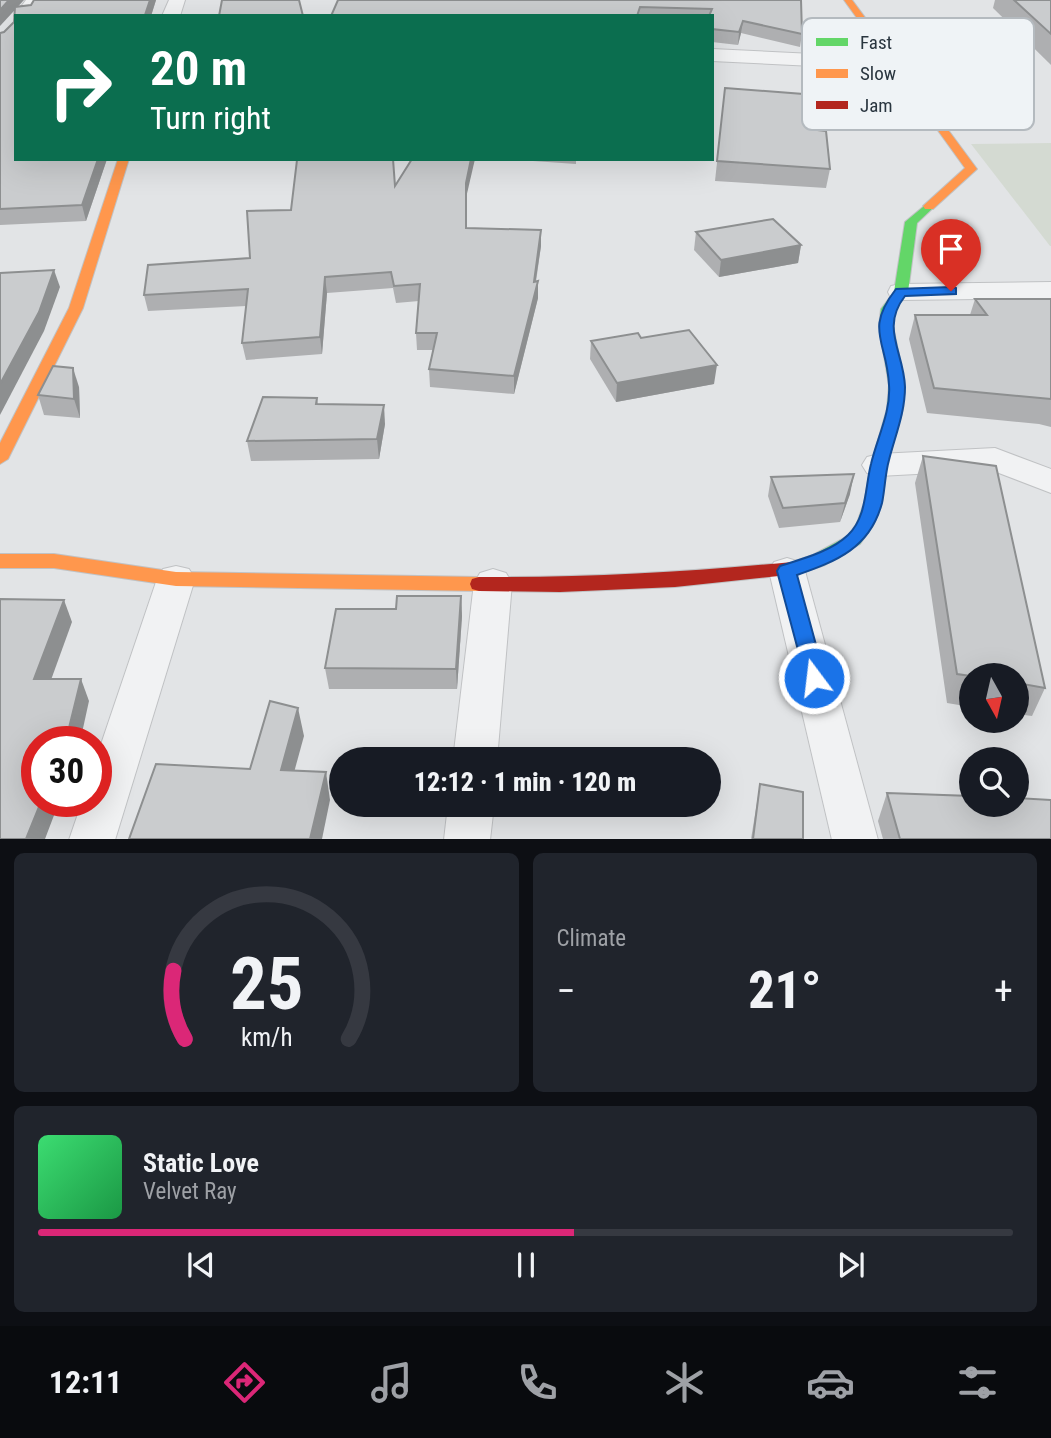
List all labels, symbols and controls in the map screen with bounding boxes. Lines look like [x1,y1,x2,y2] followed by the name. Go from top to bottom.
[802,18,1034,130] legend
[860,31,892,54] text: Fast
[150,40,247,97] text: 20 m
[35,42,126,133] icon: right
[860,62,896,85] text: Slow
[860,94,893,117] text: Jam
[150,99,271,137] text: Turn right
[921,219,981,291] pin
[932,230,970,268] icon: arrive
[777,641,851,715] position arrow
[959,663,1029,733] north arrow
[959,663,1029,817] map controls
[21,726,112,817] speed limit sign: 30
[959,747,1029,817] button: search
[414,767,636,797] text: 12:12 · 1 min · 120 m
[557,925,626,952] text: Climate
[229,941,303,1027] text: 25
[748,960,821,1021] text: 21°
[557,969,576,1013] text: −
[994,969,1013,1013] text: +
[241,1022,292,1051] text: km/h
[143,1148,259,1178] text: Static Love
[143,1178,237,1205] text: Velvet Ray
[182,1246,220,1284] icon: previous
[507,1246,545,1284] icon: pause
[832,1246,870,1284] icon: next
[220,1358,269,1407] icon: directions
[367,1358,416,1407] icon: music
[513,1358,562,1407] icon: phone
[660,1358,709,1407] icon: climate
[806,1358,855,1407] icon: car
[953,1358,1002,1407] icon: filters
[49,1363,122,1401] text: 12:11

